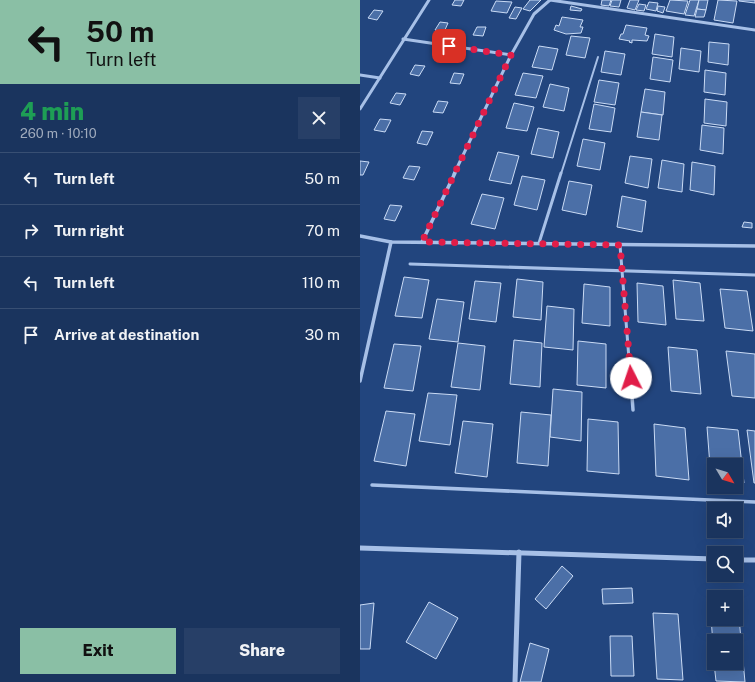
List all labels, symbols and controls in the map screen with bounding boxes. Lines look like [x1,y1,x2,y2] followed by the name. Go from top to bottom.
[86,15,154,48] text: 50 m
[20,16,72,68] icon: left
[432,29,466,63] pin
[438,35,460,57] icon: arrive
[86,49,156,70] text: Turn left
[20,97,84,125] text: 4 min
[298,97,340,139] button: close
[20,126,97,141] text: 260 m · 10:10
[20,168,42,190] icon: left
[54,170,115,187] text: Turn left
[305,170,340,187] text: 50 m
[20,220,42,242] icon: right
[54,222,124,239] text: Turn right
[305,222,340,239] text: 70 m
[20,272,42,294] icon: left
[54,274,115,291] text: Turn left
[302,274,340,291] text: 110 m
[20,324,42,346] icon: arrive
[54,326,199,343] text: Arrive at destination
[305,326,340,343] text: 30 m
[610,357,652,399] position arrow
[707,458,743,494] north arrow
[707,458,743,670] map controls
[707,502,743,538] button: sound
[707,546,743,582] button: search
[707,590,743,626] button: +
[20,628,176,674] button: Exit
[184,628,340,674] button: Share
[707,634,743,670] button: −

